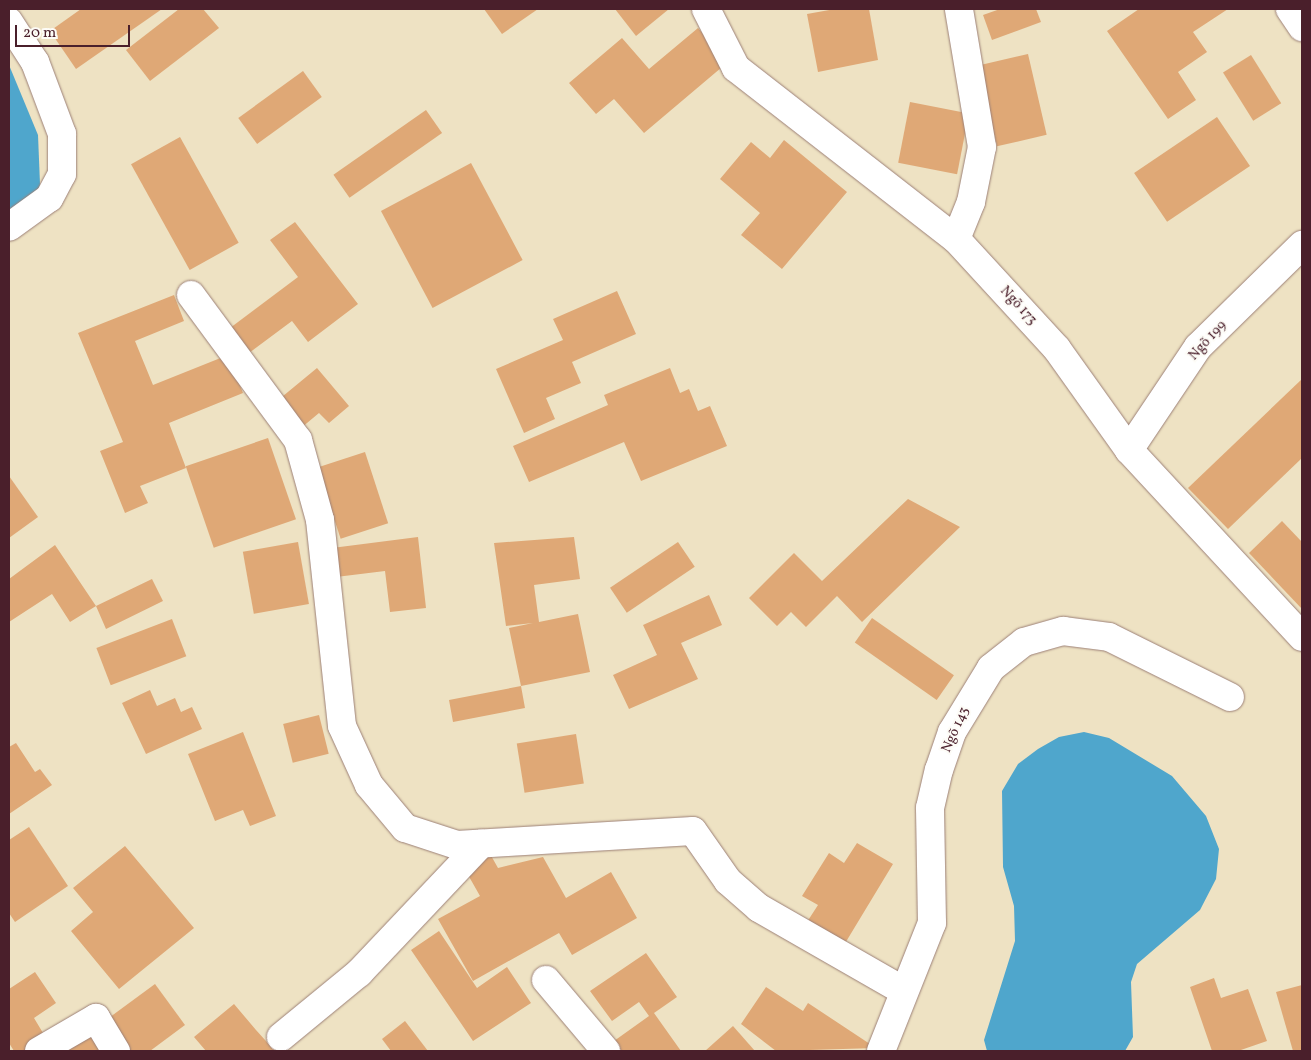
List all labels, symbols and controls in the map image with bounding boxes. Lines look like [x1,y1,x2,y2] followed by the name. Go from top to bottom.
[18,15,132,47] scale bar
[23,23,56,44] text: 20 m
[996,283,1040,329] street label: Ngõ 173
[1186,318,1230,364] street label: Ngõ 199
[939,705,973,755] street label: Ngõ 143

